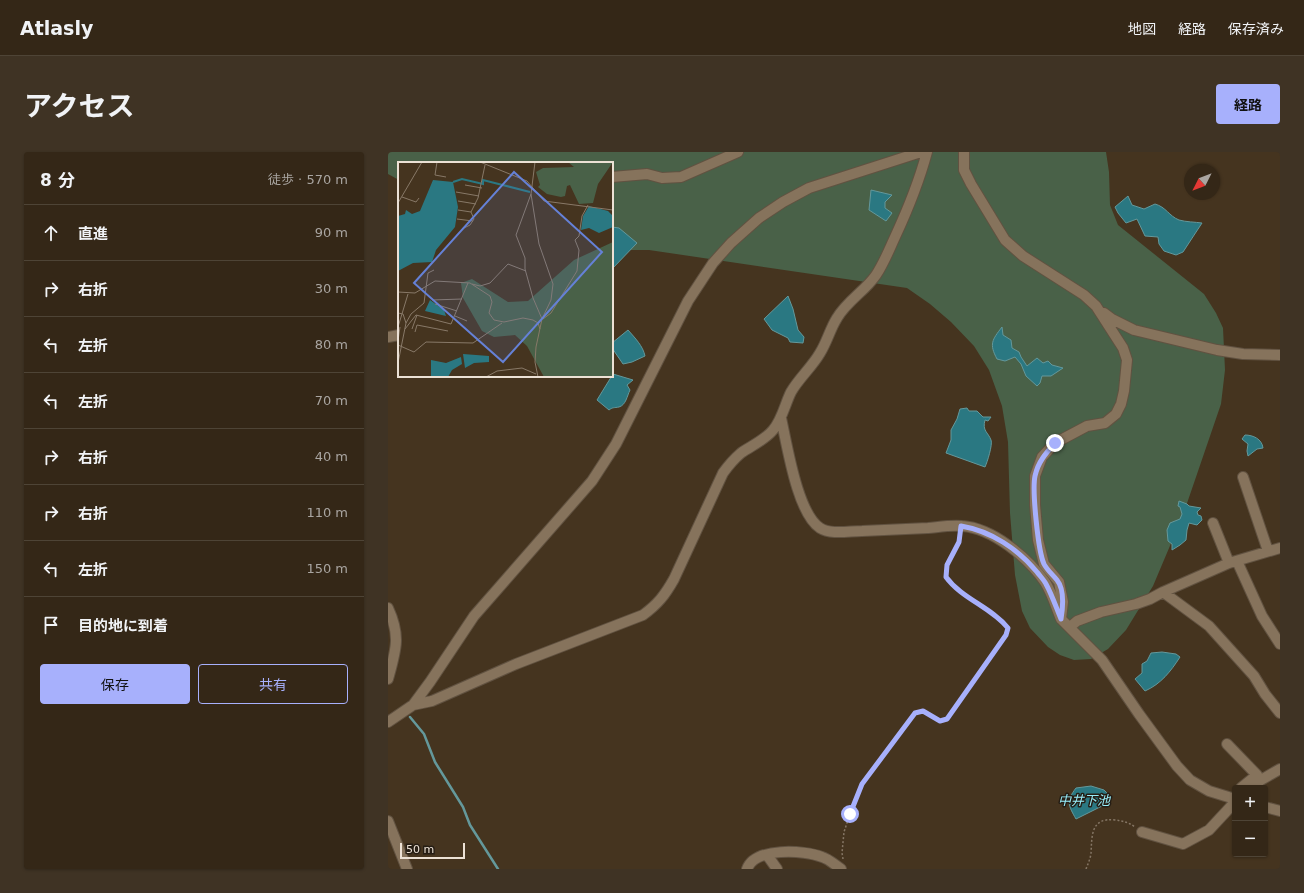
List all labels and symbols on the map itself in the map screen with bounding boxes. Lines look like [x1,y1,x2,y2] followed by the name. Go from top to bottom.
[398,162,613,377] inset map
[1184,164,1220,200] north arrow
[1046,434,1064,452] route end
[1058,793,1112,808] water label: 中井下池
[841,805,859,823] route start
[400,841,465,860] scale bar

